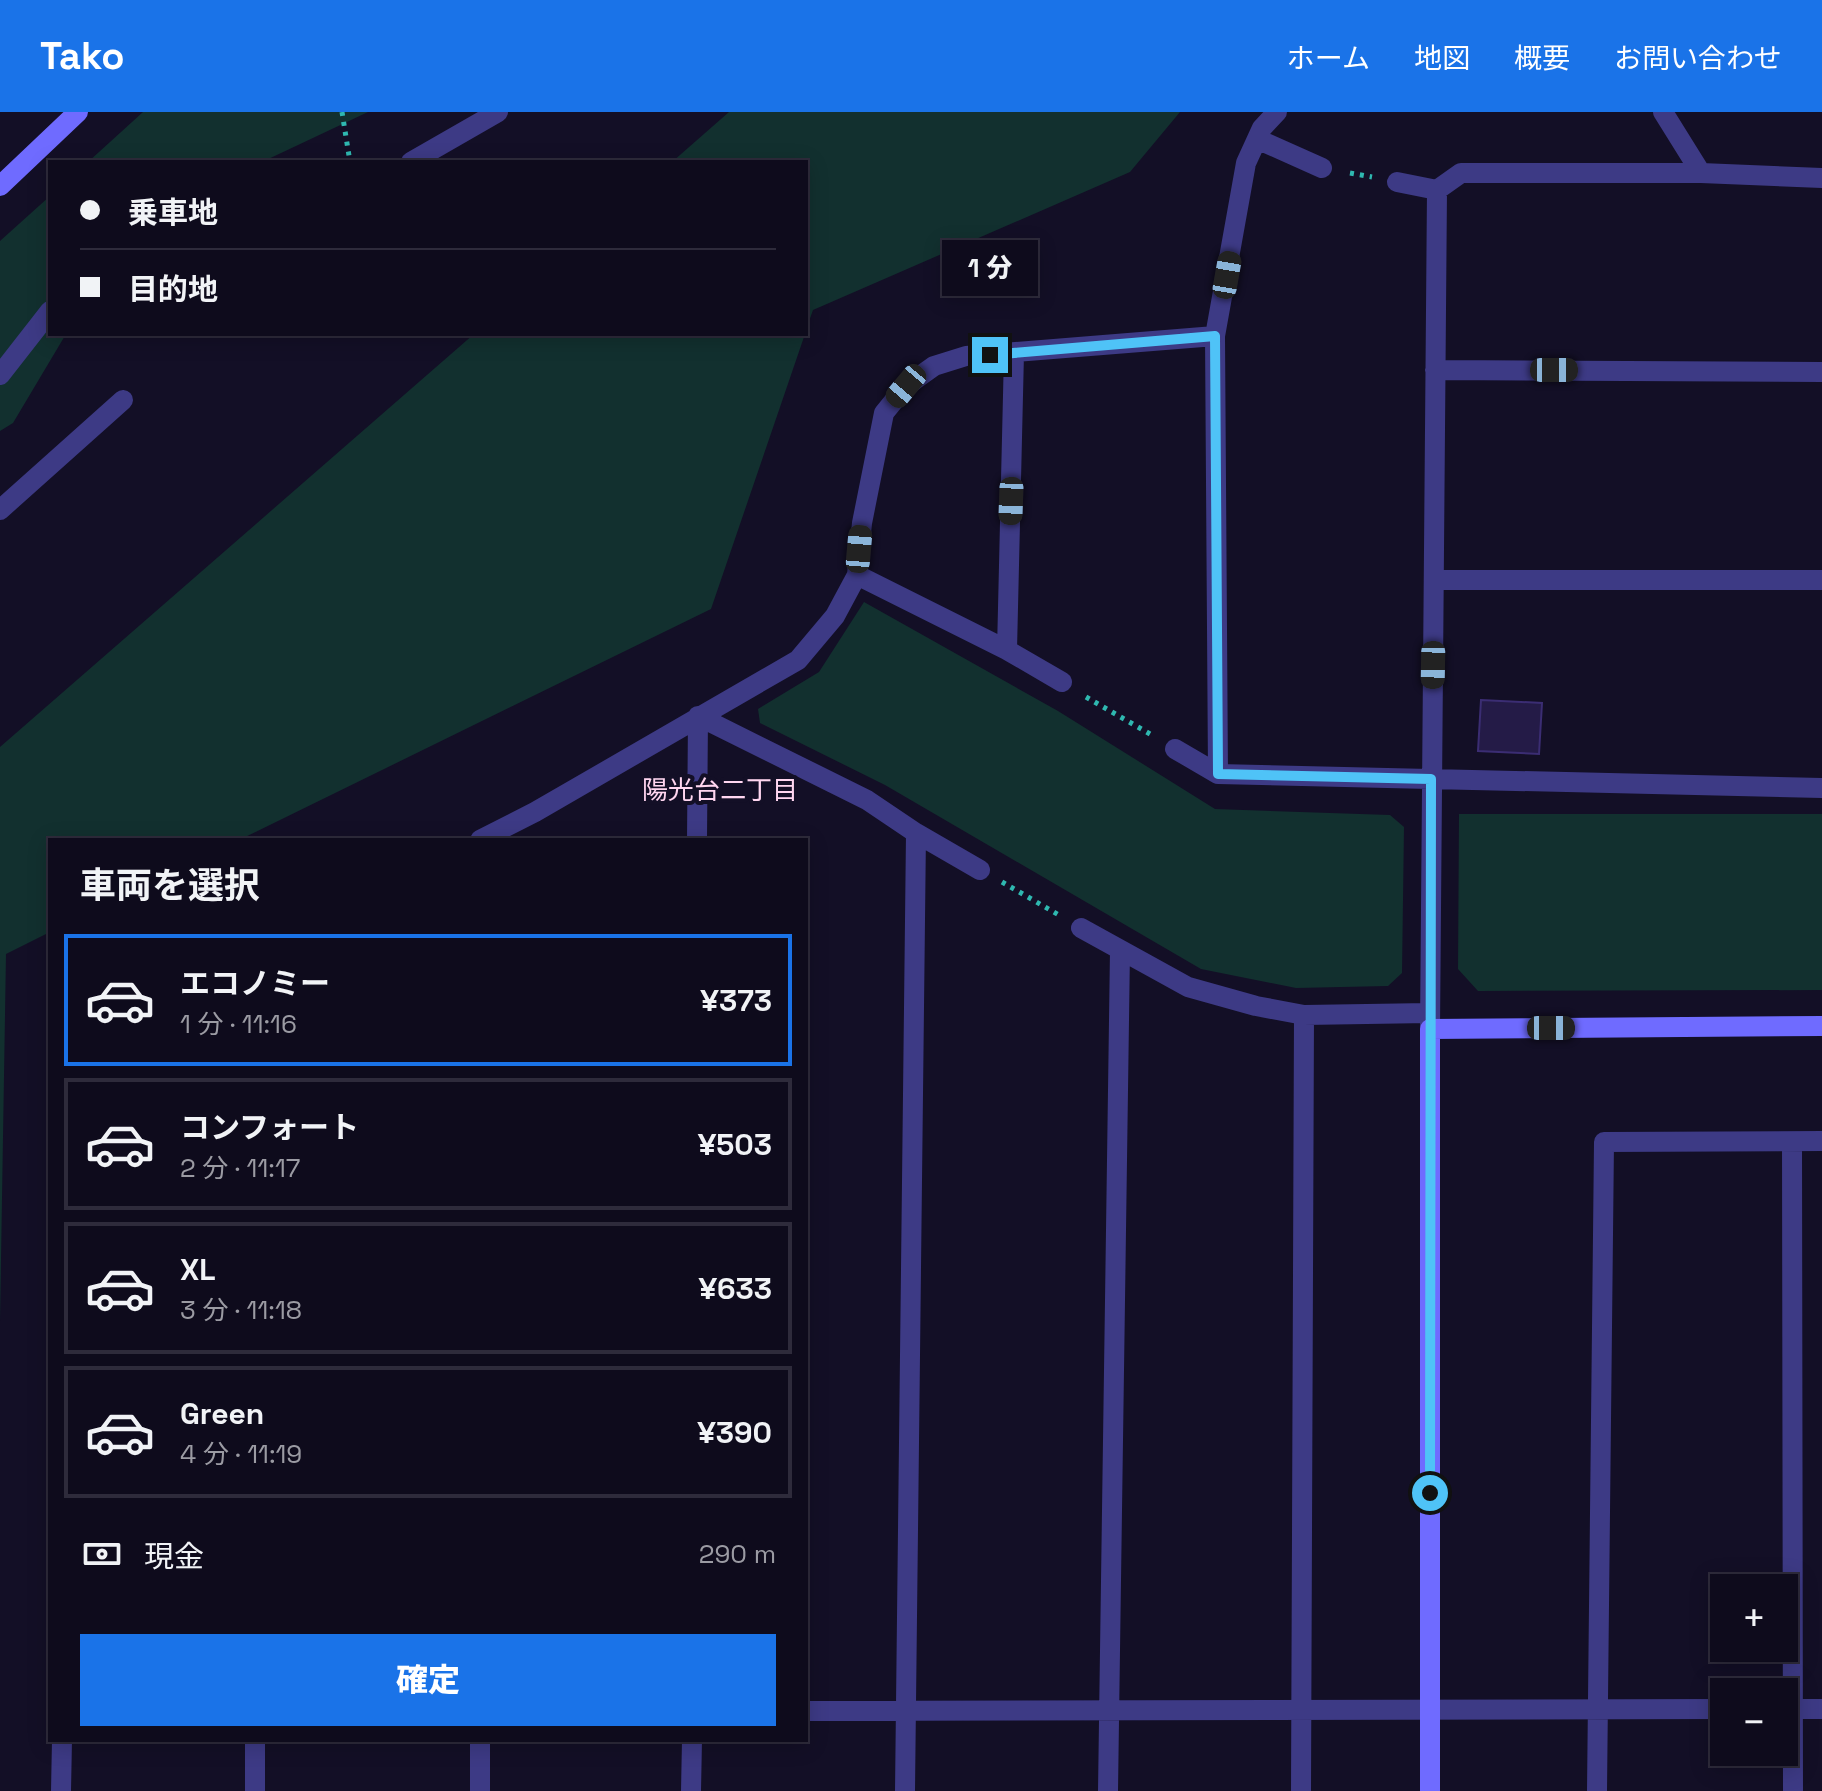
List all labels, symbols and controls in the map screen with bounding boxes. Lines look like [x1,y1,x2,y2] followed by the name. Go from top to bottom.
[40,32,125,80] text: Tako
[1287,40,1370,76] text: ホーム
[1414,40,1470,76] text: 地図
[1514,40,1570,76] text: 概要
[1614,40,1782,76] text: お問い合わせ
[128,193,218,232] text: 乗車地
[942,239,1038,295] callout: 1 分
[1211,249,1243,301] car
[968,251,1012,285] text: 1 分
[128,270,218,309] text: 目的地
[972,337,1008,373] route end
[1530,358,1578,382] car
[881,360,931,412] car
[998,477,1024,525] car
[845,524,873,574] car
[1421,641,1445,689] car
[642,773,798,807] district label: 陽光台二丁目
[80,863,260,909] text: 車両を選択
[84,964,156,1036] icon: car
[180,964,330,1003] text: エコノミー
[700,981,772,1020] text: ¥373
[180,1007,297,1041] text: 1 分 · 11:16
[1527,1016,1575,1040] car
[84,1108,156,1180] icon: car
[180,1108,359,1147] text: コンフォート
[698,1125,772,1164] text: ¥503
[180,1151,300,1185] text: 2 分 · 11:17
[180,1250,216,1289] text: XL
[84,1252,156,1324] icon: car
[698,1269,772,1308] text: ¥633
[180,1293,302,1327] text: 3 分 · 11:18
[180,1394,264,1433] text: Green
[84,1396,156,1468] icon: car
[697,1413,772,1452] text: ¥390
[180,1437,302,1471] text: 4 分 · 11:19
[1412,1475,1448,1511] route start
[80,1532,124,1576] icon: cash
[144,1537,204,1576] text: 現金
[699,1537,776,1571] text: 290 m
[1710,1574,1798,1766] map controls
[1710,1574,1798,1662] button: +
[80,1634,776,1726] button: 確定
[1710,1678,1798,1766] button: −

